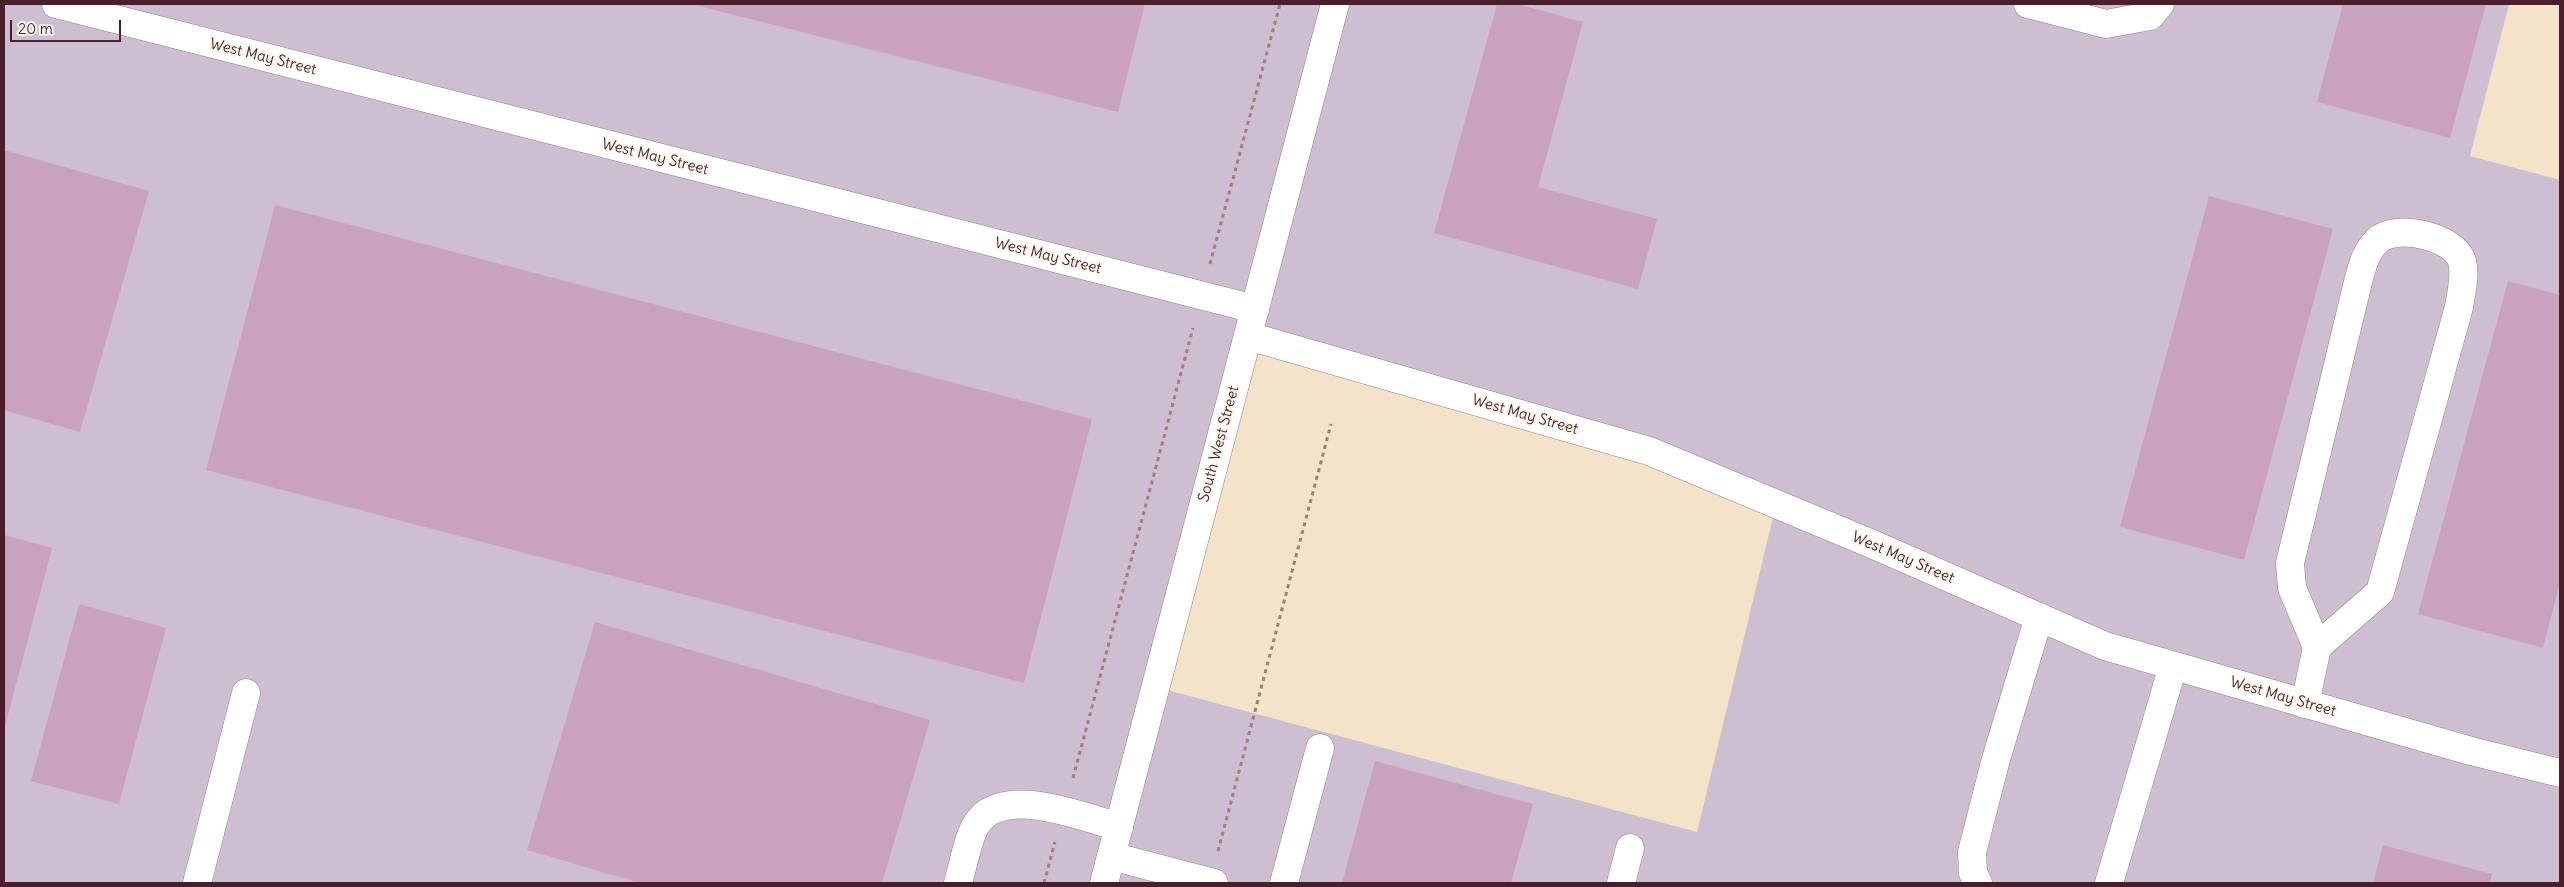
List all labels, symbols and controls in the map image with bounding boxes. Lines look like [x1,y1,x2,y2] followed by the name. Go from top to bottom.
[12,10,124,42] scale bar
[18,19,53,38] text: 20 m
[208,35,318,79] street label: West May Street
[600,135,710,179] street label: West May Street
[993,234,1103,278] street label: West May Street
[1195,384,1243,504] street label: South West Street
[1470,391,1580,439] street label: West May Street
[1849,528,1957,588] street label: West May Street
[2228,673,2338,721] street label: West May Street

